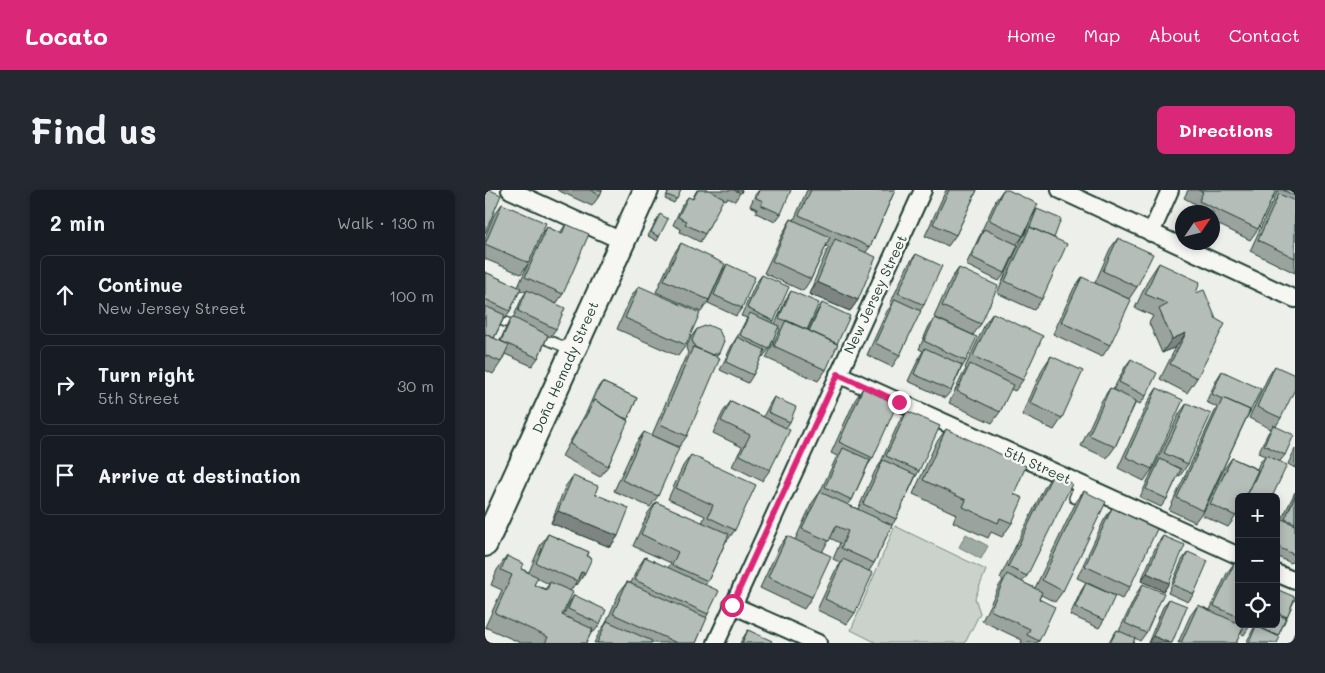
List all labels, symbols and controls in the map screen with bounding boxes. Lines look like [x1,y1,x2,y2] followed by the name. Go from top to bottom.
[25,20,108,51] text: Locato
[1007,23,1056,47] text: Home
[1084,23,1120,47] text: Map
[1148,23,1201,47] text: About
[1229,23,1300,47] text: Contact
[1157,106,1295,154] button: Directions
[30,107,157,153] text: Find us
[1175,205,1220,250] north arrow
[50,209,105,236] text: 2 min
[337,212,435,233] text: Walk · 130 m
[839,231,911,357] street label: New Jersey Street
[98,272,183,297] text: Continue
[51,281,79,309] icon: ahead
[389,285,434,306] text: 100 m
[98,297,246,318] text: New Jersey Street
[527,298,603,436] street label: Doña Hemady Street
[98,362,195,387] text: Turn right
[51,371,79,399] icon: right
[397,375,434,396] text: 30 m
[98,387,179,408] text: 5th Street
[888,391,911,414] route end
[1002,442,1074,488] street label: 5th Street
[51,461,79,489] icon: arrive
[98,463,301,488] text: Arrive at destination
[1235,493,1280,628] map controls
[1235,493,1280,538] button: +
[1235,538,1280,583] button: −
[1235,583,1280,628] button: locate
[721,594,744,617] route start

